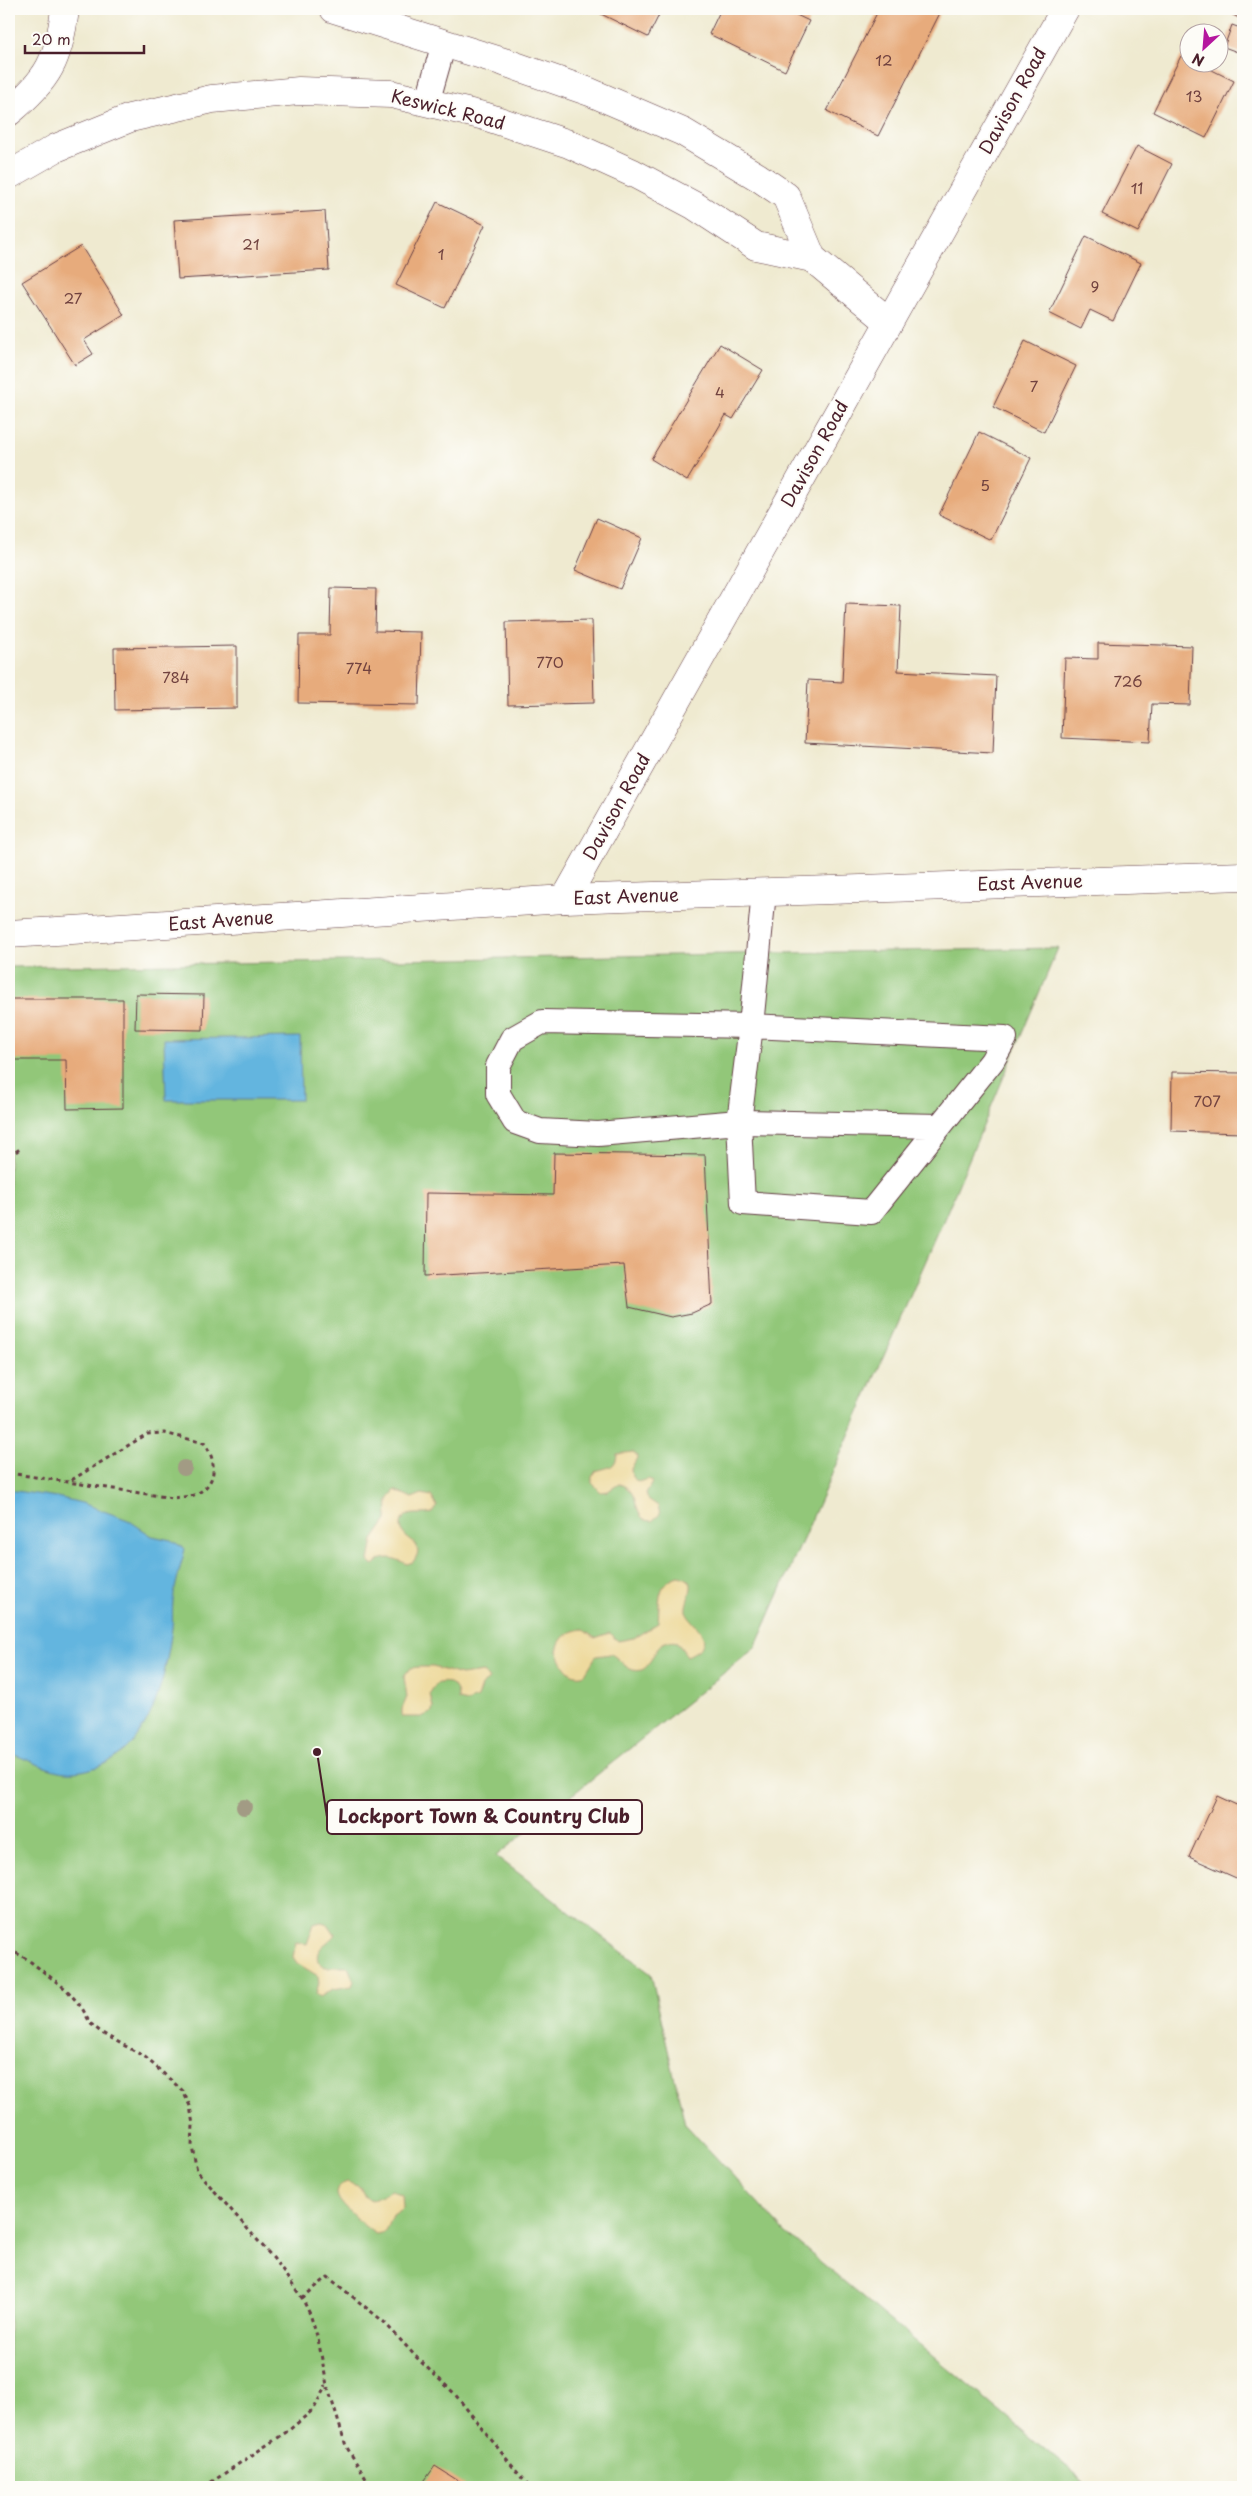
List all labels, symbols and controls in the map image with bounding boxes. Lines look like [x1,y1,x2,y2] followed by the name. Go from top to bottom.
[25,22,144,54] scale bar
[1180,22,1230,72] north arrow
[32,27,71,50] text: 20 m
[971,42,1052,159] street label: Davison Road
[875,48,893,71] house number: 12
[1188,48,1208,72] text: N
[389,81,508,136] street label: Keswick Road
[1186,84,1202,107] house number: 13
[1131,176,1143,199] house number: 11
[242,232,260,255] house number: 21
[438,242,444,265] house number: 1
[1091,274,1099,297] house number: 9
[64,286,83,309] house number: 27
[1030,374,1039,397] house number: 7
[715,380,725,403] house number: 4
[773,395,854,512] street label: Davison Road
[980,473,990,496] house number: 5
[536,650,564,673] house number: 770
[346,656,372,679] house number: 774
[162,665,190,688] house number: 784
[1114,669,1142,692] house number: 726
[575,748,656,865] street label: Davison Road
[977,866,1083,897] street label: East Avenue
[573,880,679,911] street label: East Avenue
[167,902,275,937] street label: East Avenue
[1193,1089,1221,1112] house number: 707
[327,1800,642,1834] callout: Lockport Town & Country Club
[338,1801,630,1829] text: Lockport Town & Country Club

